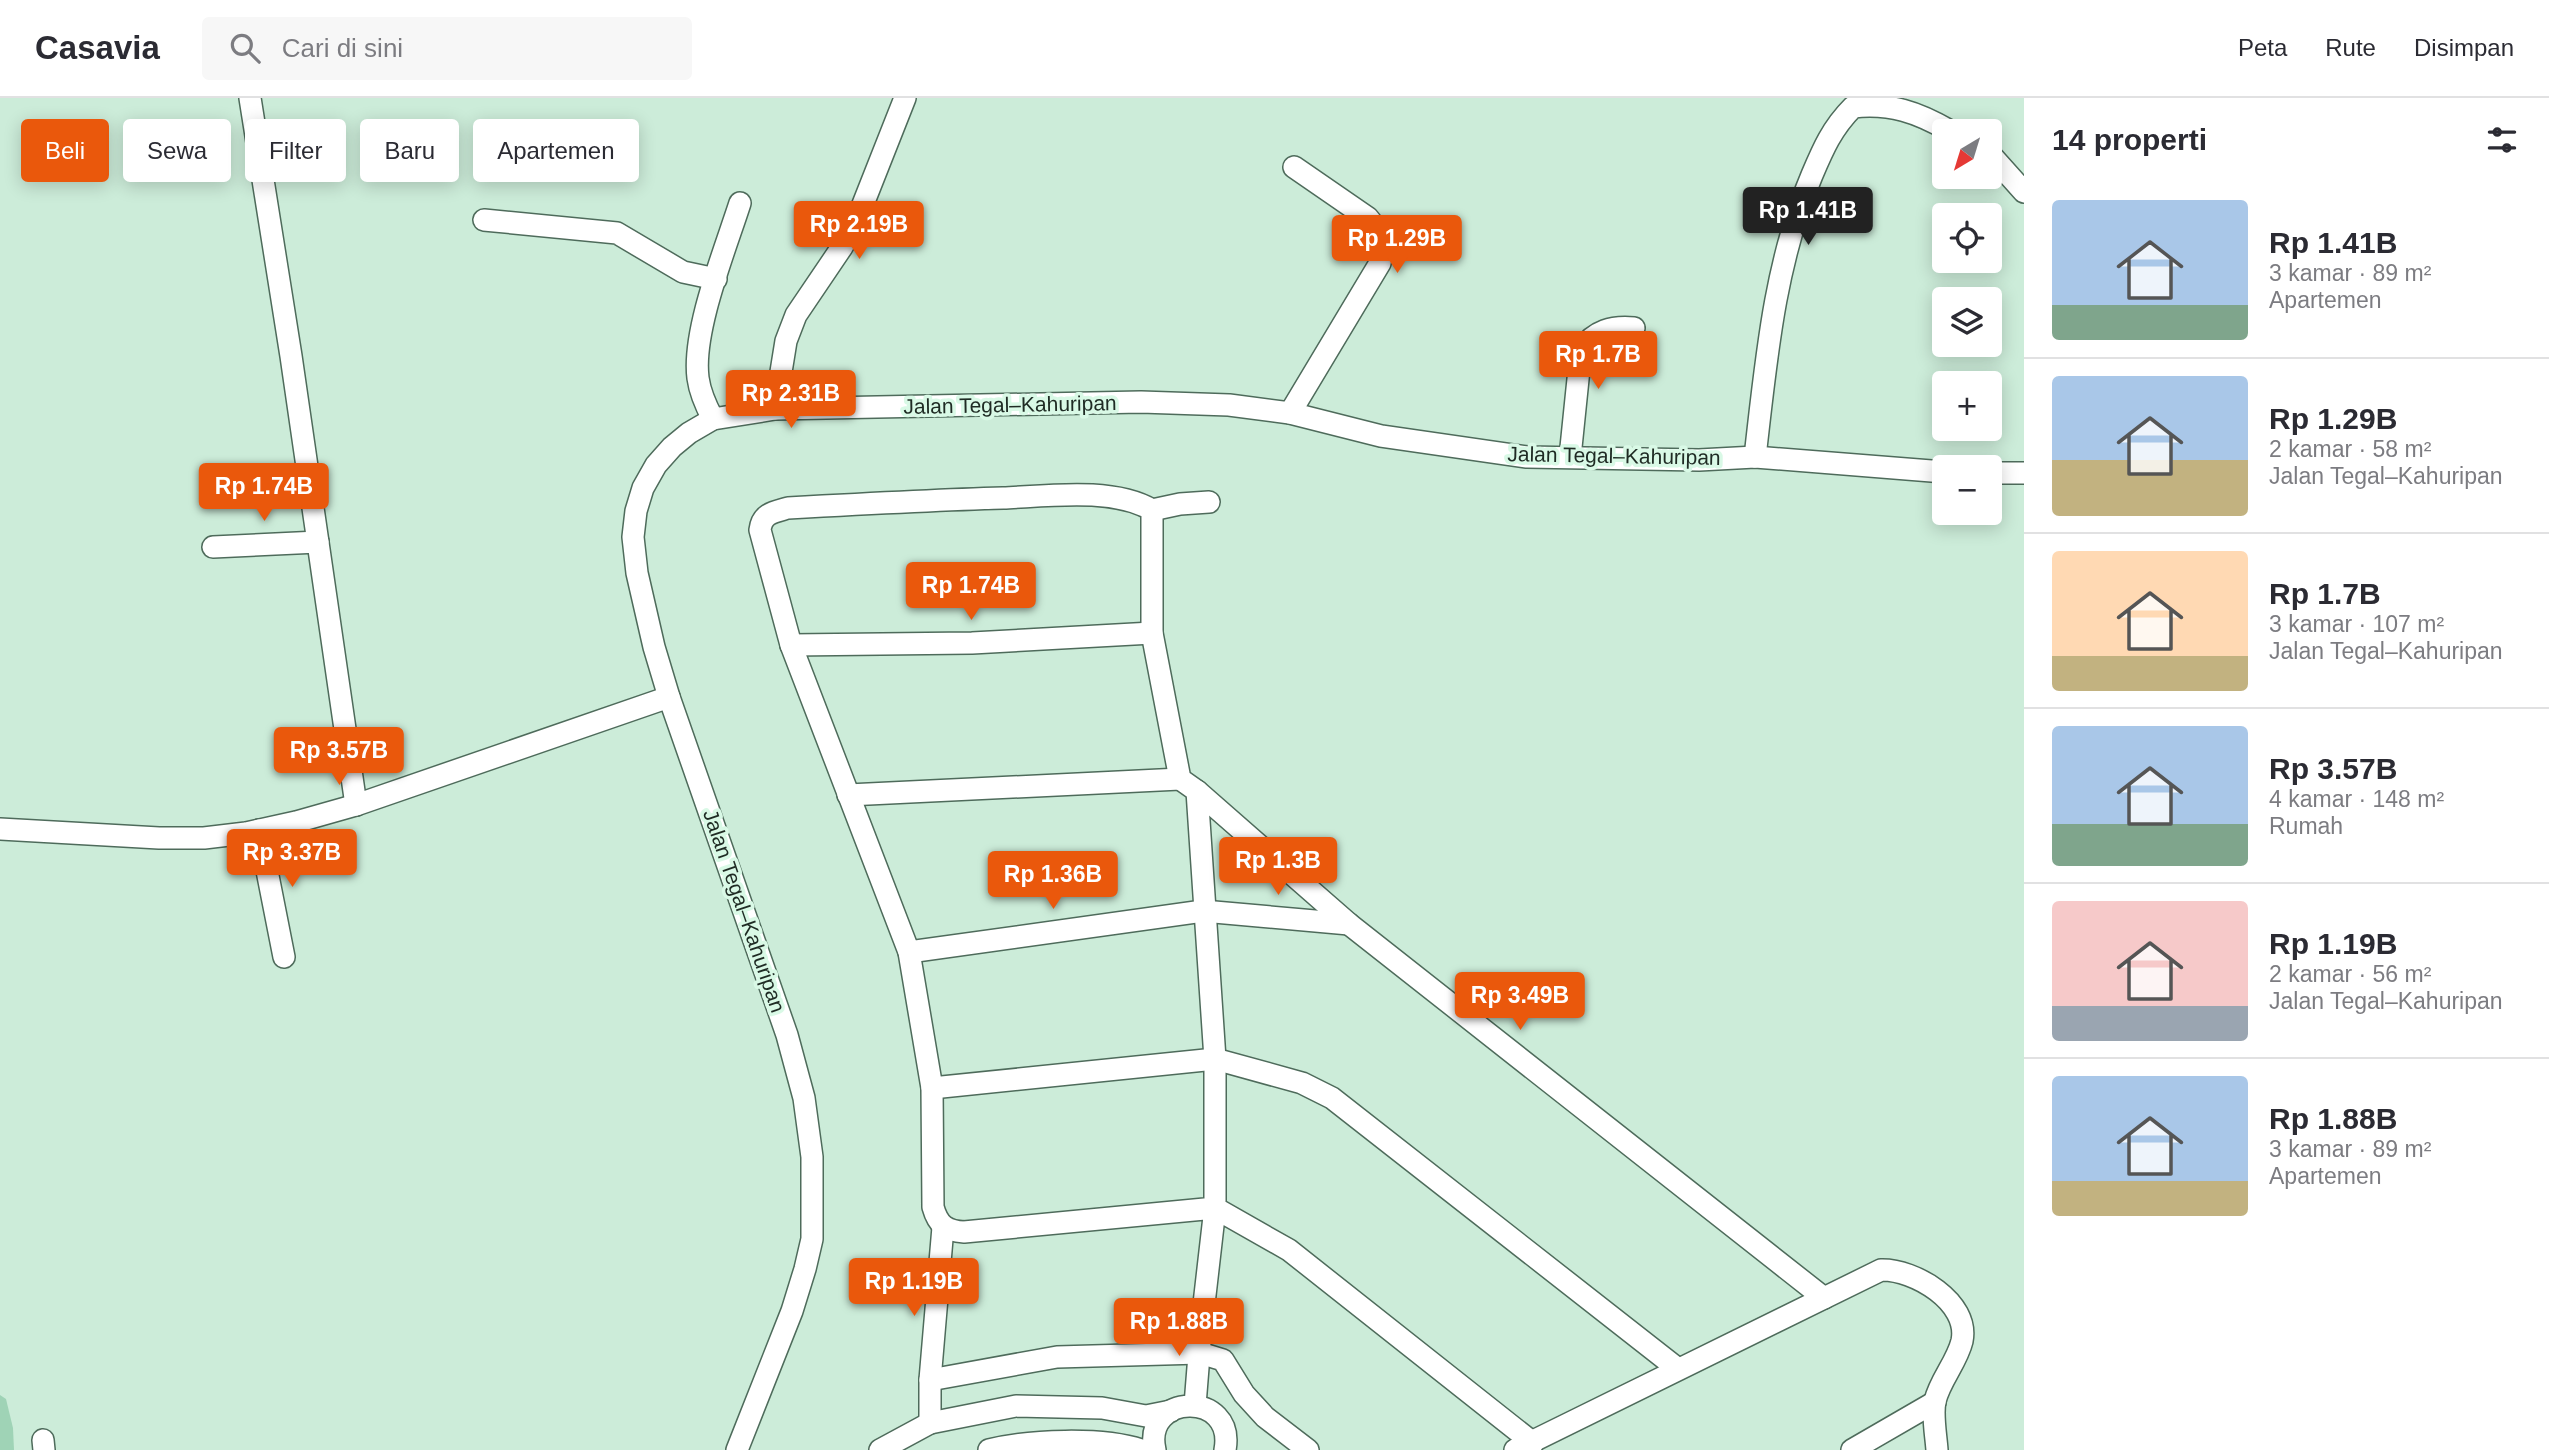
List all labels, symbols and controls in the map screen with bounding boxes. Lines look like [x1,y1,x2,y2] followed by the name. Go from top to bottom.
[202,17,692,80] search box
[35,29,160,66] text: Casavia
[226,29,264,67] icon: search
[282,33,403,63] text: Cari di sini
[2238,34,2287,61] text: Peta
[2325,34,2376,61] text: Rute
[2414,34,2514,61] text: Disimpan
[21,119,109,182] chip: Beli
[123,119,231,182] chip: Sewa
[245,119,346,182] chip: Filter
[360,119,459,182] chip: Baru
[473,119,639,182] chip: Apartemen
[1932,119,2002,189] north arrow
[1932,119,2002,525] map controls
[2483,121,2521,159] icon: filters
[2052,123,2207,156] text: 14 properti
[1736,188,1880,247] pin: Rp 1.41B
[1759,197,1857,223] text: Rp 1.41B
[787,202,931,261] pin: Rp 2.19B
[1932,203,2002,273] button: locate
[810,211,908,237] text: Rp 2.19B
[1325,216,1469,275] pin: Rp 1.29B
[1348,225,1446,251] text: Rp 1.29B
[2269,226,2397,259] text: Rp 1.41B
[2108,228,2192,312] icon: home
[2269,260,2431,286] text: 3 kamar · 89 m²
[1932,287,2002,357] button: layers
[2269,287,2382,313] text: Apartemen
[1533,331,1663,391] pin: Rp 1.7B
[1555,341,1641,367] text: Rp 1.7B
[719,370,863,430] pin: Rp 2.31B
[1932,371,2002,441] button: +
[742,380,840,406] text: Rp 2.31B
[903,391,1117,418] street label: Jalan Tegal–Kahuripan
[2269,402,2397,435] text: Rp 1.29B
[2108,404,2192,488] icon: home
[2269,436,2431,462] text: 2 kamar · 58 m²
[1507,442,1721,469] street label: Jalan Tegal–Kahuripan
[1932,455,2002,525] button: −
[2269,463,2503,489] text: Jalan Tegal–Kahuripan
[192,464,336,523] pin: Rp 1.74B
[215,473,313,499] text: Rp 1.74B
[899,562,1043,622] pin: Rp 1.74B
[922,572,1020,598] text: Rp 1.74B
[2269,577,2381,610] text: Rp 1.7B
[2108,579,2192,663] icon: home
[2269,611,2444,637] text: 3 kamar · 107 m²
[2269,638,2503,664] text: Jalan Tegal–Kahuripan
[267,728,411,787] pin: Rp 3.57B
[290,737,388,763] text: Rp 3.57B
[2269,752,2397,785] text: Rp 3.57B
[2108,754,2192,838] icon: home
[2269,786,2444,812] text: 4 kamar · 148 m²
[699,806,790,1015] street label: Jalan Tegal–Kahuripan
[2269,813,2343,839] text: Rumah
[220,830,364,889] pin: Rp 3.37B
[1213,838,1343,897] pin: Rp 1.3B
[243,839,341,865] text: Rp 3.37B
[1235,847,1321,873] text: Rp 1.3B
[981,852,1125,911] pin: Rp 1.36B
[1004,861,1102,887] text: Rp 1.36B
[2269,927,2397,960] text: Rp 1.19B
[2108,929,2192,1013] icon: home
[2269,961,2431,987] text: 2 kamar · 56 m²
[1448,972,1592,1032] pin: Rp 3.49B
[1471,982,1569,1008] text: Rp 3.49B
[2269,988,2503,1014] text: Jalan Tegal–Kahuripan
[2269,1102,2397,1135] text: Rp 1.88B
[2108,1104,2192,1188] icon: home
[2269,1136,2431,1162] text: 3 kamar · 89 m²
[2269,1163,2382,1189] text: Apartemen
[842,1258,986,1318] pin: Rp 1.19B
[865,1268,963,1294] text: Rp 1.19B
[1107,1298,1251,1358] pin: Rp 1.88B
[1130,1308,1228,1334] text: Rp 1.88B

